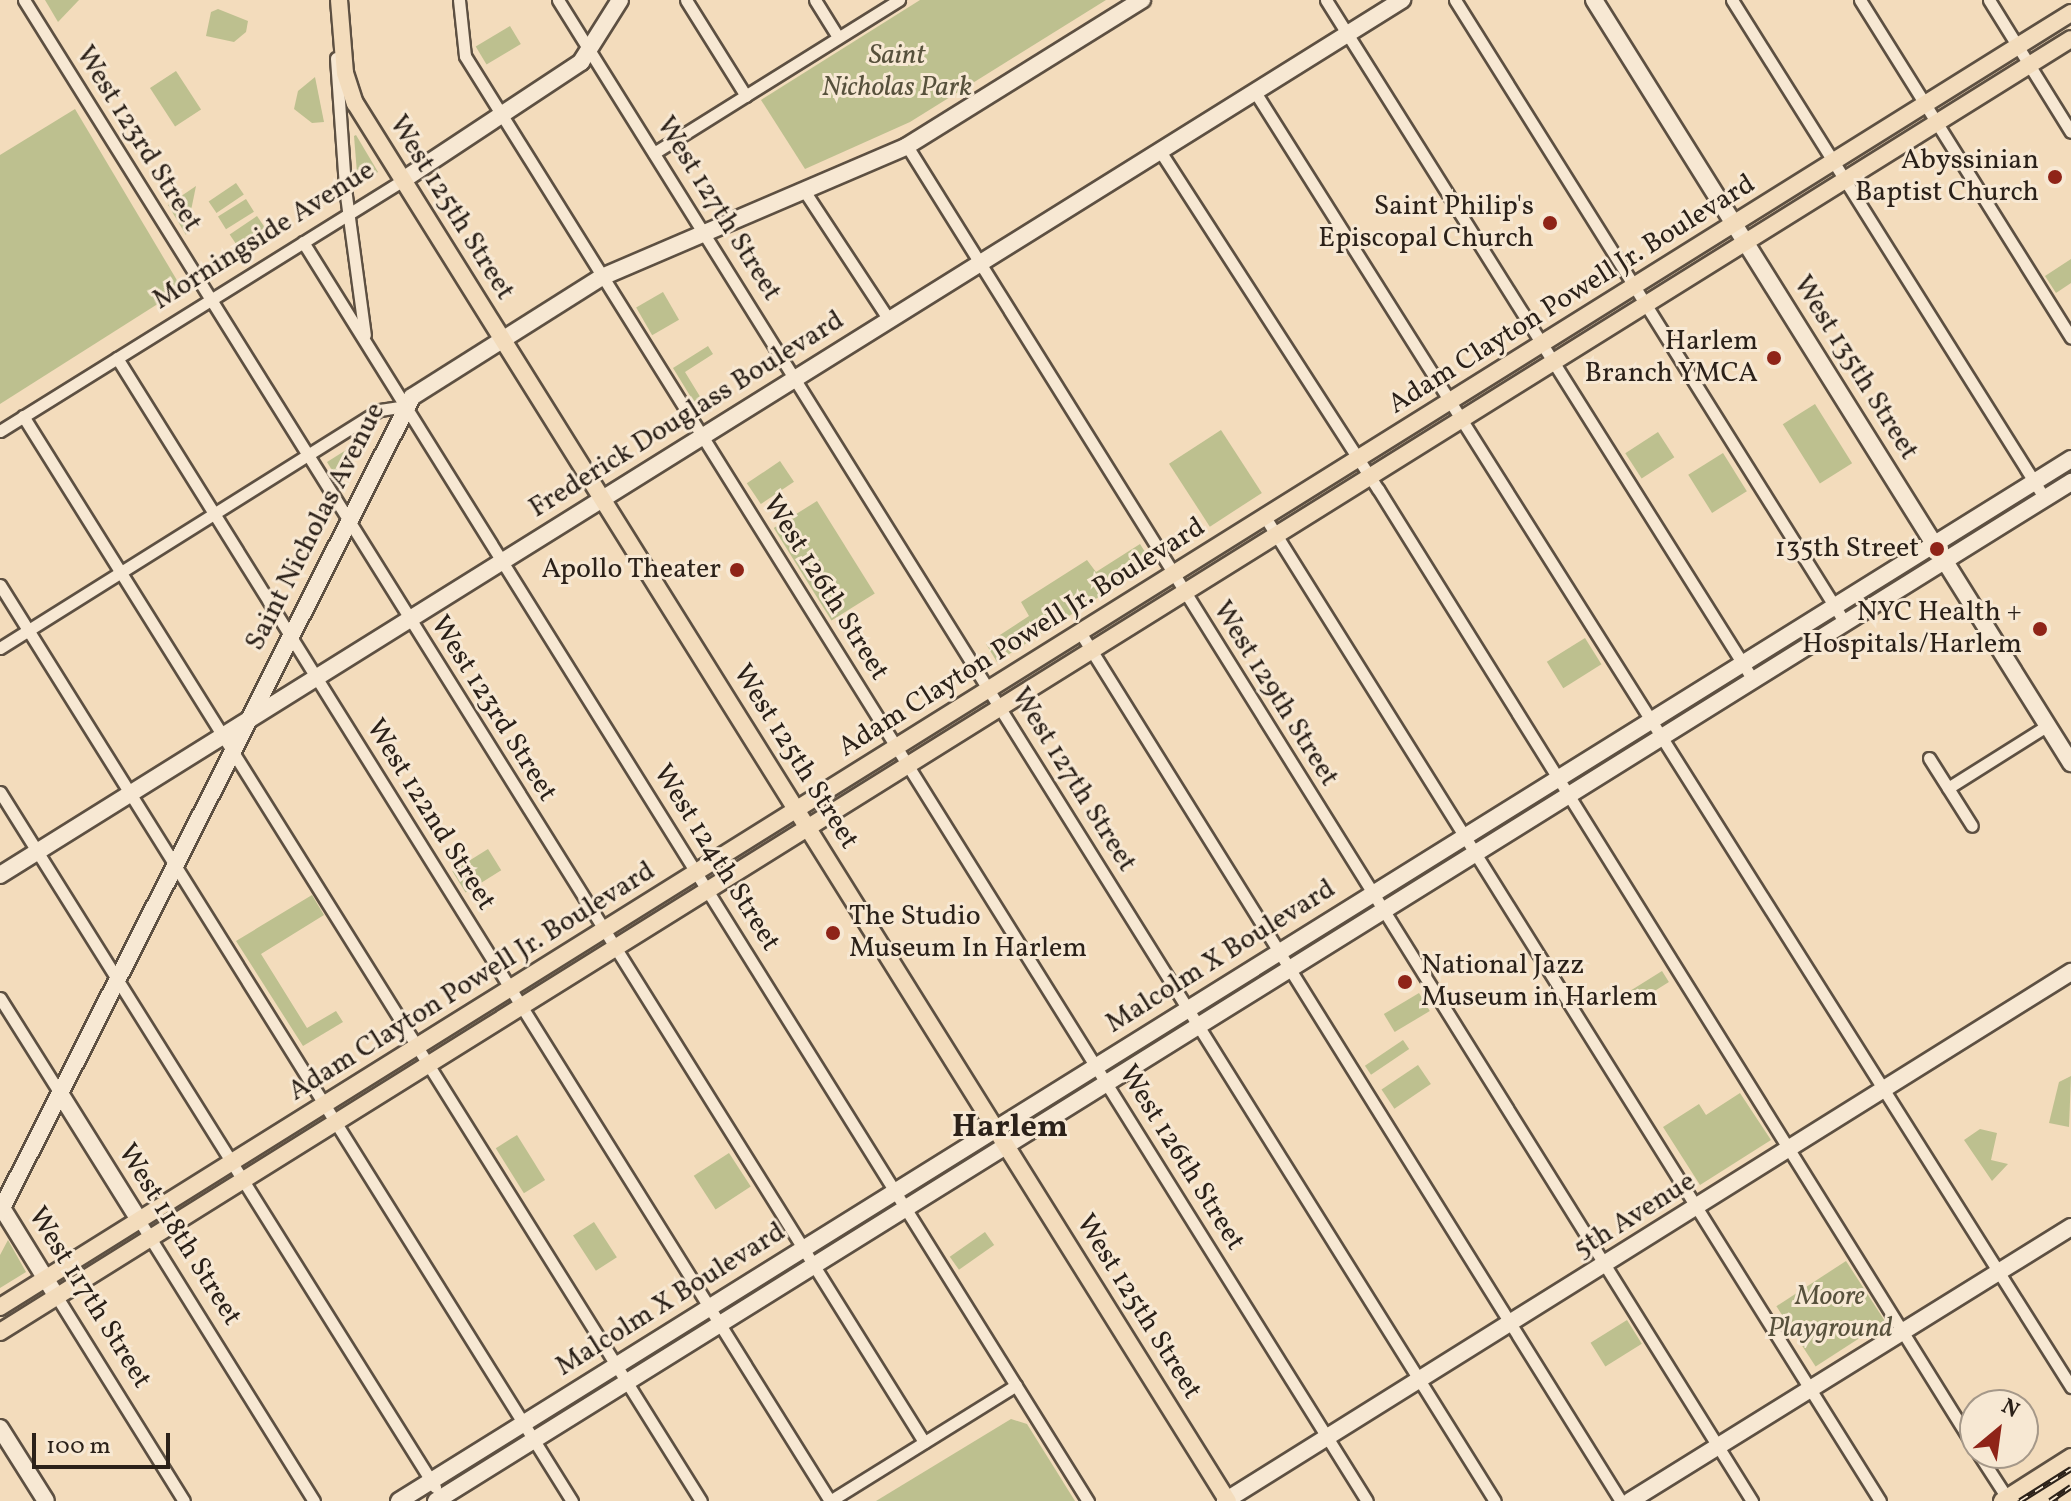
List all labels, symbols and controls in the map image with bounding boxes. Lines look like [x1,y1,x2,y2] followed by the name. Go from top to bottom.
[822,39,972,105] park label: Saint Nicholas Park
[67,40,209,238] street label: West 123rd Street
[381,109,521,307] street label: West 125th Street
[648,111,788,307] street label: West 127th Street
[1855,144,2039,210] place label: Abyssinian Baptist Church
[147,154,381,318] street label: Morningside Avenue
[1382,168,1762,422] street label: Adam Clayton Powell Jr. Boulevard
[2046,168,2064,186] marker: Abyssinian Baptist Church
[1318,190,1534,256] place label: Saint Philip's Episcopal Church
[1541,214,1559,232] marker: Saint Philip's Episcopal Church
[1785,270,1925,466] street label: West 135th Street
[523,304,851,526] street label: Frederick Douglass Boulevard
[1584,325,1758,391] place label: Harlem Branch YMCA
[1765,349,1783,367] marker: Harlem Branch YMCA
[239,397,393,657] street label: Saint Nicholas Avenue
[755,489,895,687] street label: West 126th Street
[832,511,1212,765] street label: Adam Clayton Powell Jr. Boulevard
[1775,532,1919,566] place label: 135th Street
[1926,538,1948,560] marker: 135th Street
[541,553,721,587] place label: Apollo Theater
[728,561,746,579] marker: Apollo Theater
[1205,595,1345,793] street label: West 129th Street
[1802,596,2022,662] place label: NYC Health + Hospitals/Harlem
[422,610,564,808] street label: West 123rd Street
[2029,618,2051,640] marker: NYC Health + Hospitals/Harlem
[725,658,865,856] street label: West 125th Street
[1003,682,1143,878] street label: West 127th Street
[358,713,502,917] street label: West 122nd Street
[645,758,787,958] street label: West 124th Street
[282,855,662,1109] street label: Adam Clayton Powell Jr. Boulevard
[1100,873,1342,1041] street label: Malcolm X Boulevard
[849,900,1087,966] place label: The Studio Museum In Harlem
[824,924,842,942] marker: The Studio Museum In Harlem
[1421,949,1658,1015] place label: National Jazz Museum in Harlem
[1396,973,1414,991] marker: National Jazz Museum in Harlem
[1111,1059,1251,1257] street label: West 126th Street
[952,1109,1068,1147] district label: Harlem
[110,1138,248,1332] street label: West 118th Street
[1568,1165,1702,1267] street label: 5th Avenue
[20,1201,158,1395] street label: West 117th Street
[1068,1208,1208,1406] street label: West 125th Street
[550,1216,792,1384] street label: Malcolm X Boulevard
[1767,1280,1893,1346] park label: Moore Playground
[1959,1389,2039,1469] north arrow
[1995,1392,2024,1427] text: N
[36,1417,174,1467] scale bar
[46,1430,111,1464] text: 100 m

